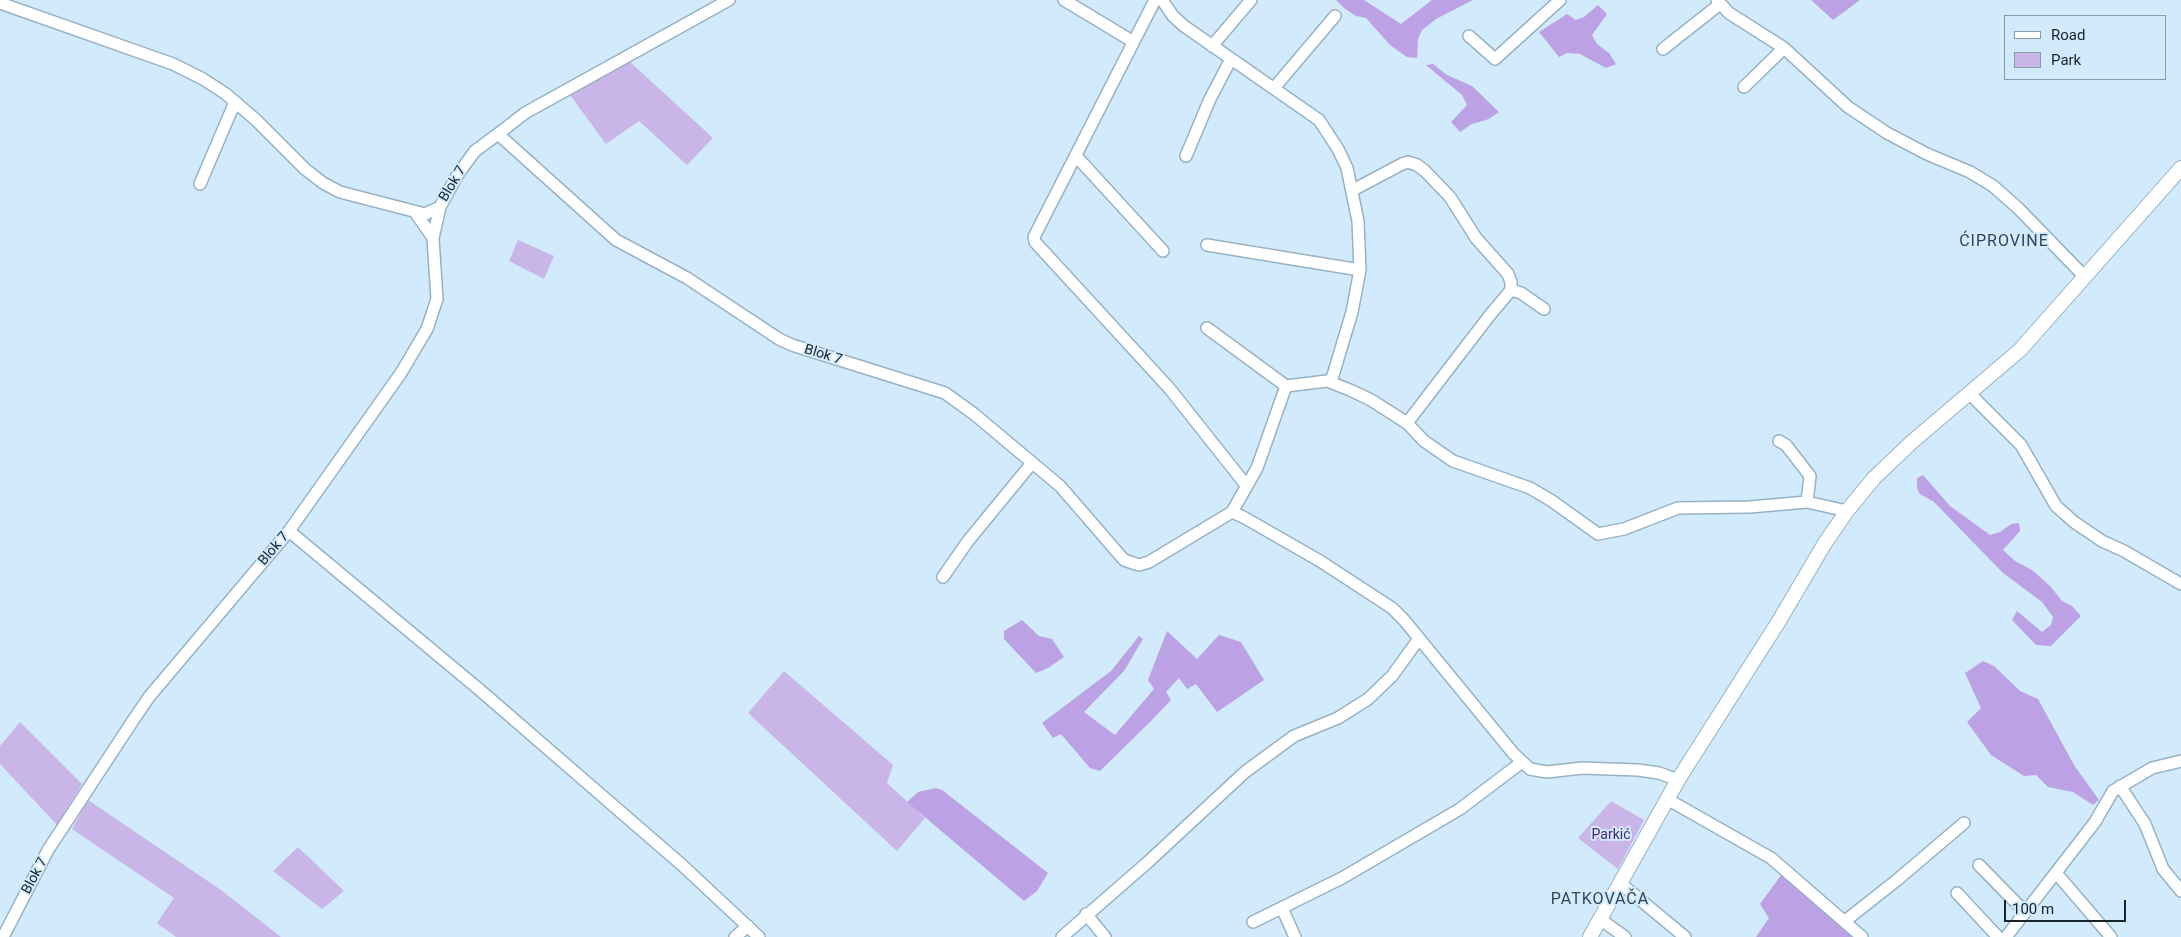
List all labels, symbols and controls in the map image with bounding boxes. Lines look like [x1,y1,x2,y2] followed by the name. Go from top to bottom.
[2004,15,2166,80] legend
[2051,26,2085,44] text: Road
[2051,51,2081,69] text: Park
[436,163,470,205] street label: Blok 7
[1958,232,2050,252] district label: ĆIPROVINE
[802,341,844,369] street label: Blok 7
[255,529,293,569] street label: Blok 7
[1592,827,1630,843] park label: Parkić
[19,855,51,897] street label: Blok 7
[1550,890,1650,910] district label: PATKOVAČA
[2006,890,2128,922] scale bar
[2012,900,2054,918] text: 100 m

